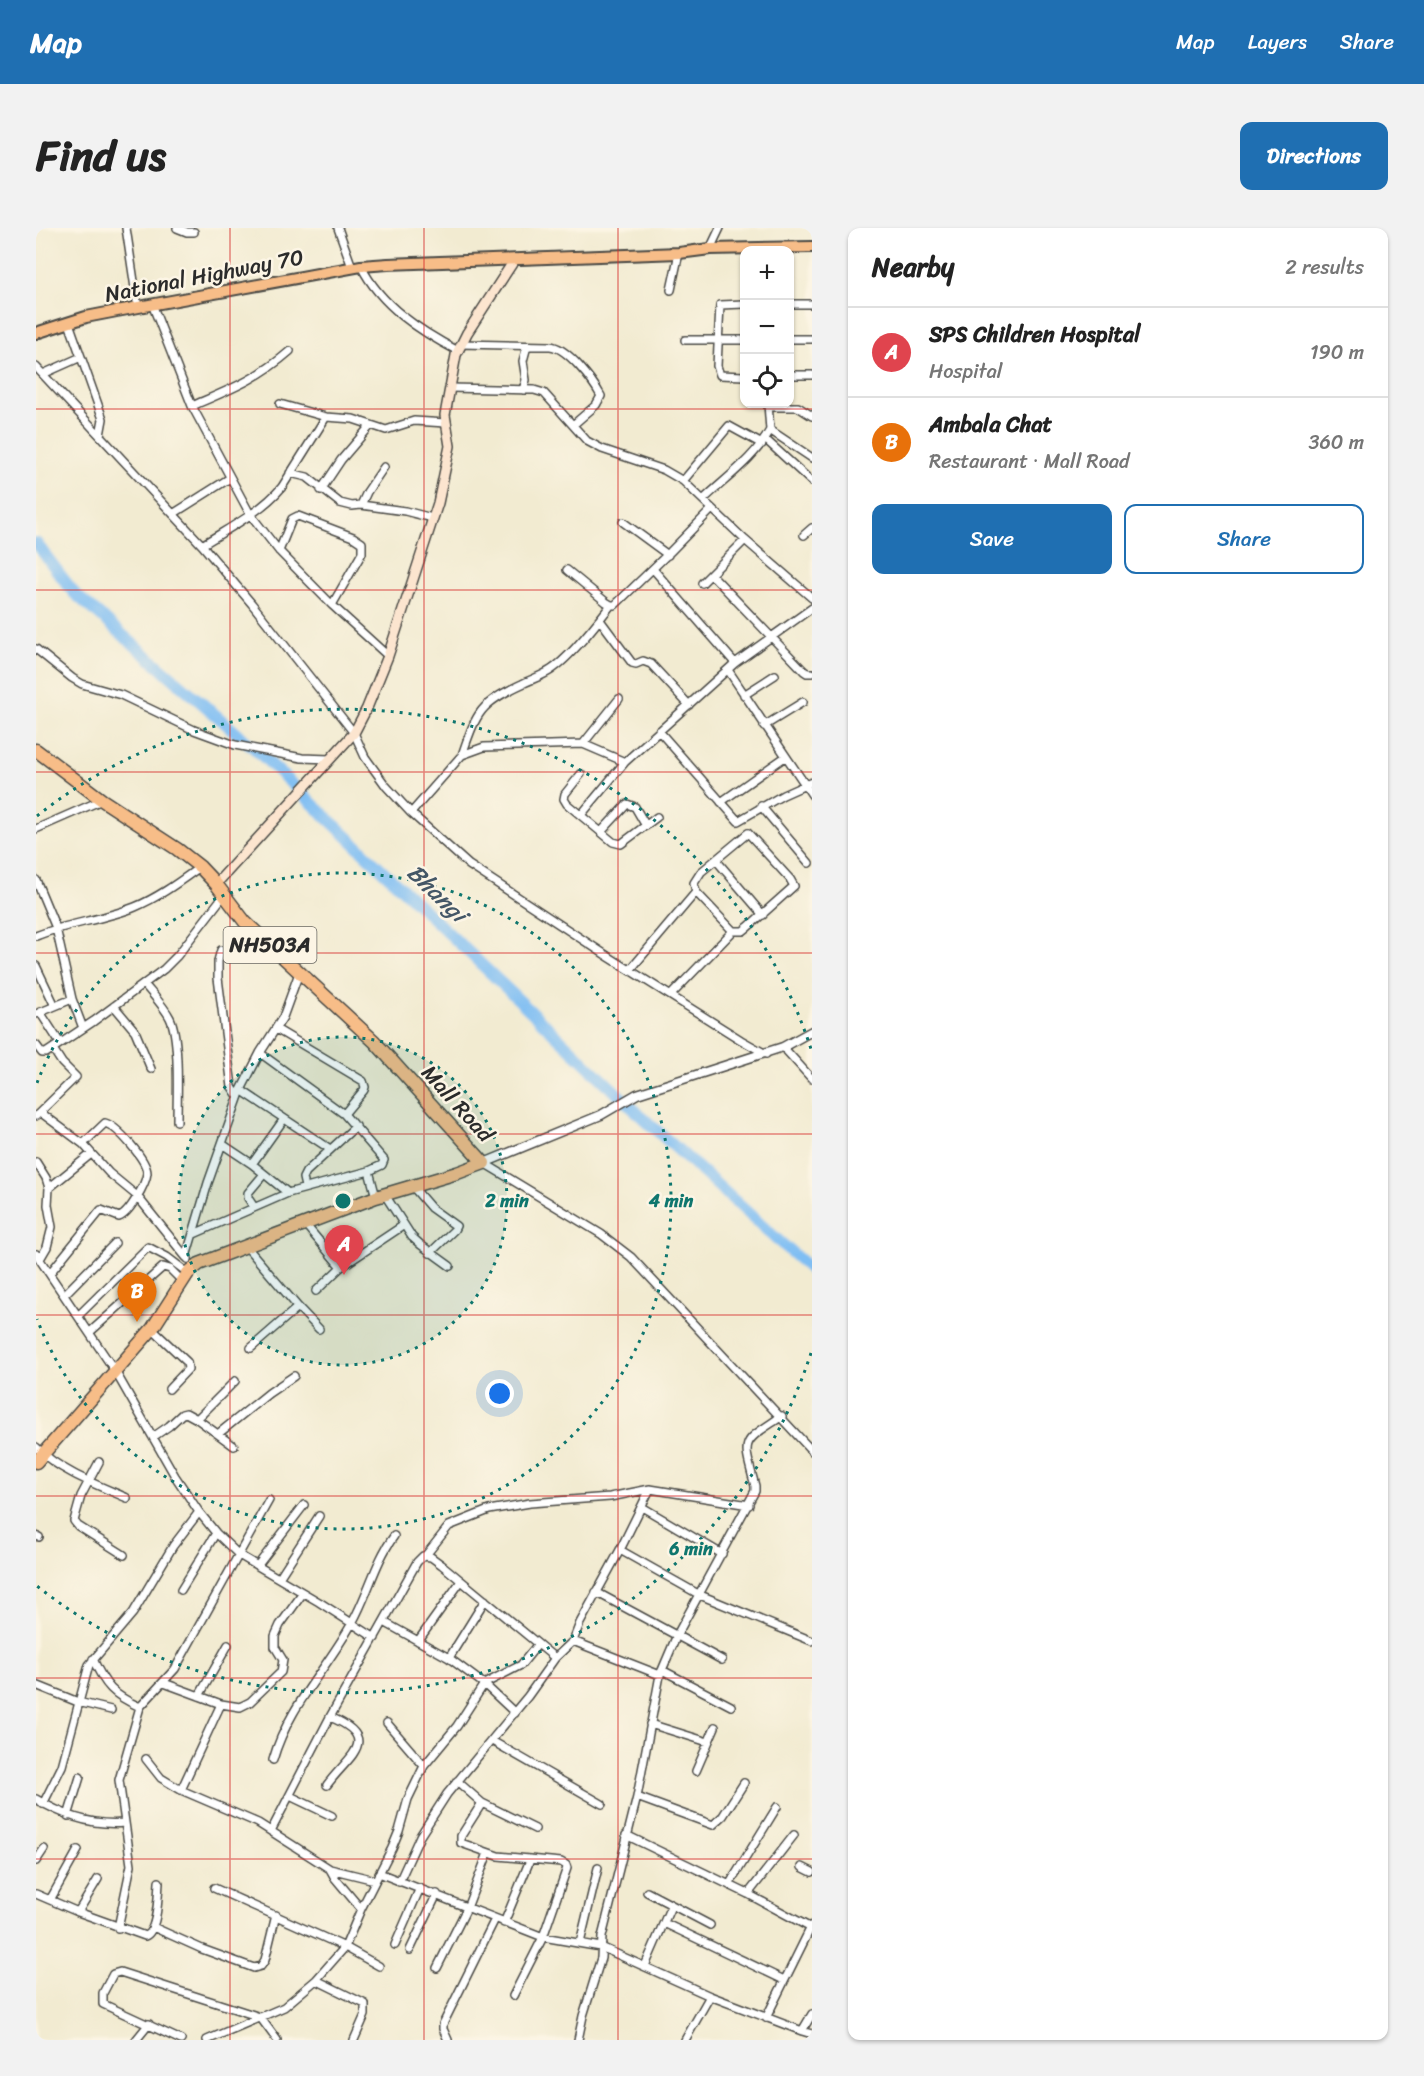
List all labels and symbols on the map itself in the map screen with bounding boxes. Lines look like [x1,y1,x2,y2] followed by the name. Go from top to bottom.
[101,237,307,314] street label: National Highway 70
[397,853,480,936] water label: Bhangi
[224,927,316,963] road number: NH503A
[412,1055,505,1153] street label: Mall Road
[484,1185,529,1217] text: 2 min
[648,1185,694,1217] text: 4 min
[333,1191,353,1211] centre of rings
[324,1226,364,1275] pin: A
[118,1272,156,1322] pin: B
[485,1379,514,1408] your location
[668,1533,713,1565] text: 6 min

